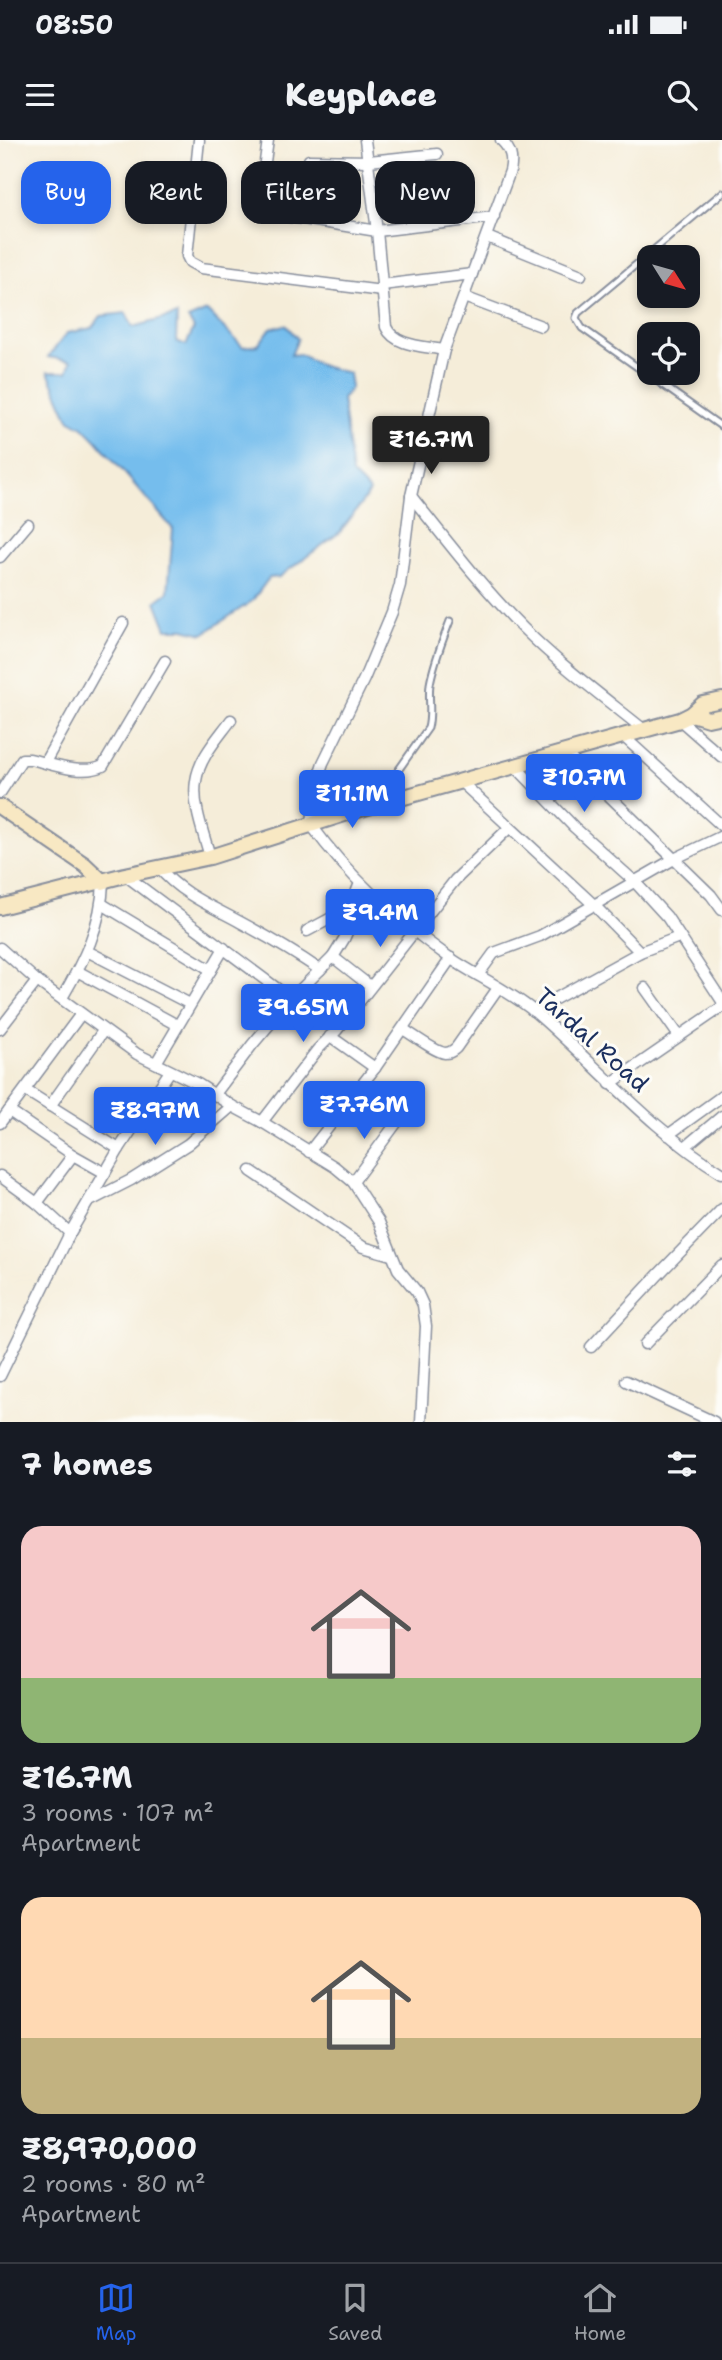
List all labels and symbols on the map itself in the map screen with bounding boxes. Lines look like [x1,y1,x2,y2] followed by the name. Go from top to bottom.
[637,245,700,308] north arrow
[374,416,488,476] pin: ₹16.7M
[527,754,641,814] pin: ₹10.7M
[295,770,409,830] pin: ₹11.1M
[331,890,429,949] pin: ₹9.4M
[528,980,656,1100] street label: Tardal Road
[246,984,360,1044] pin: ₹9.65M
[307,1082,421,1141] pin: ₹7.76M
[98,1088,212,1147] pin: ₹8.97M

